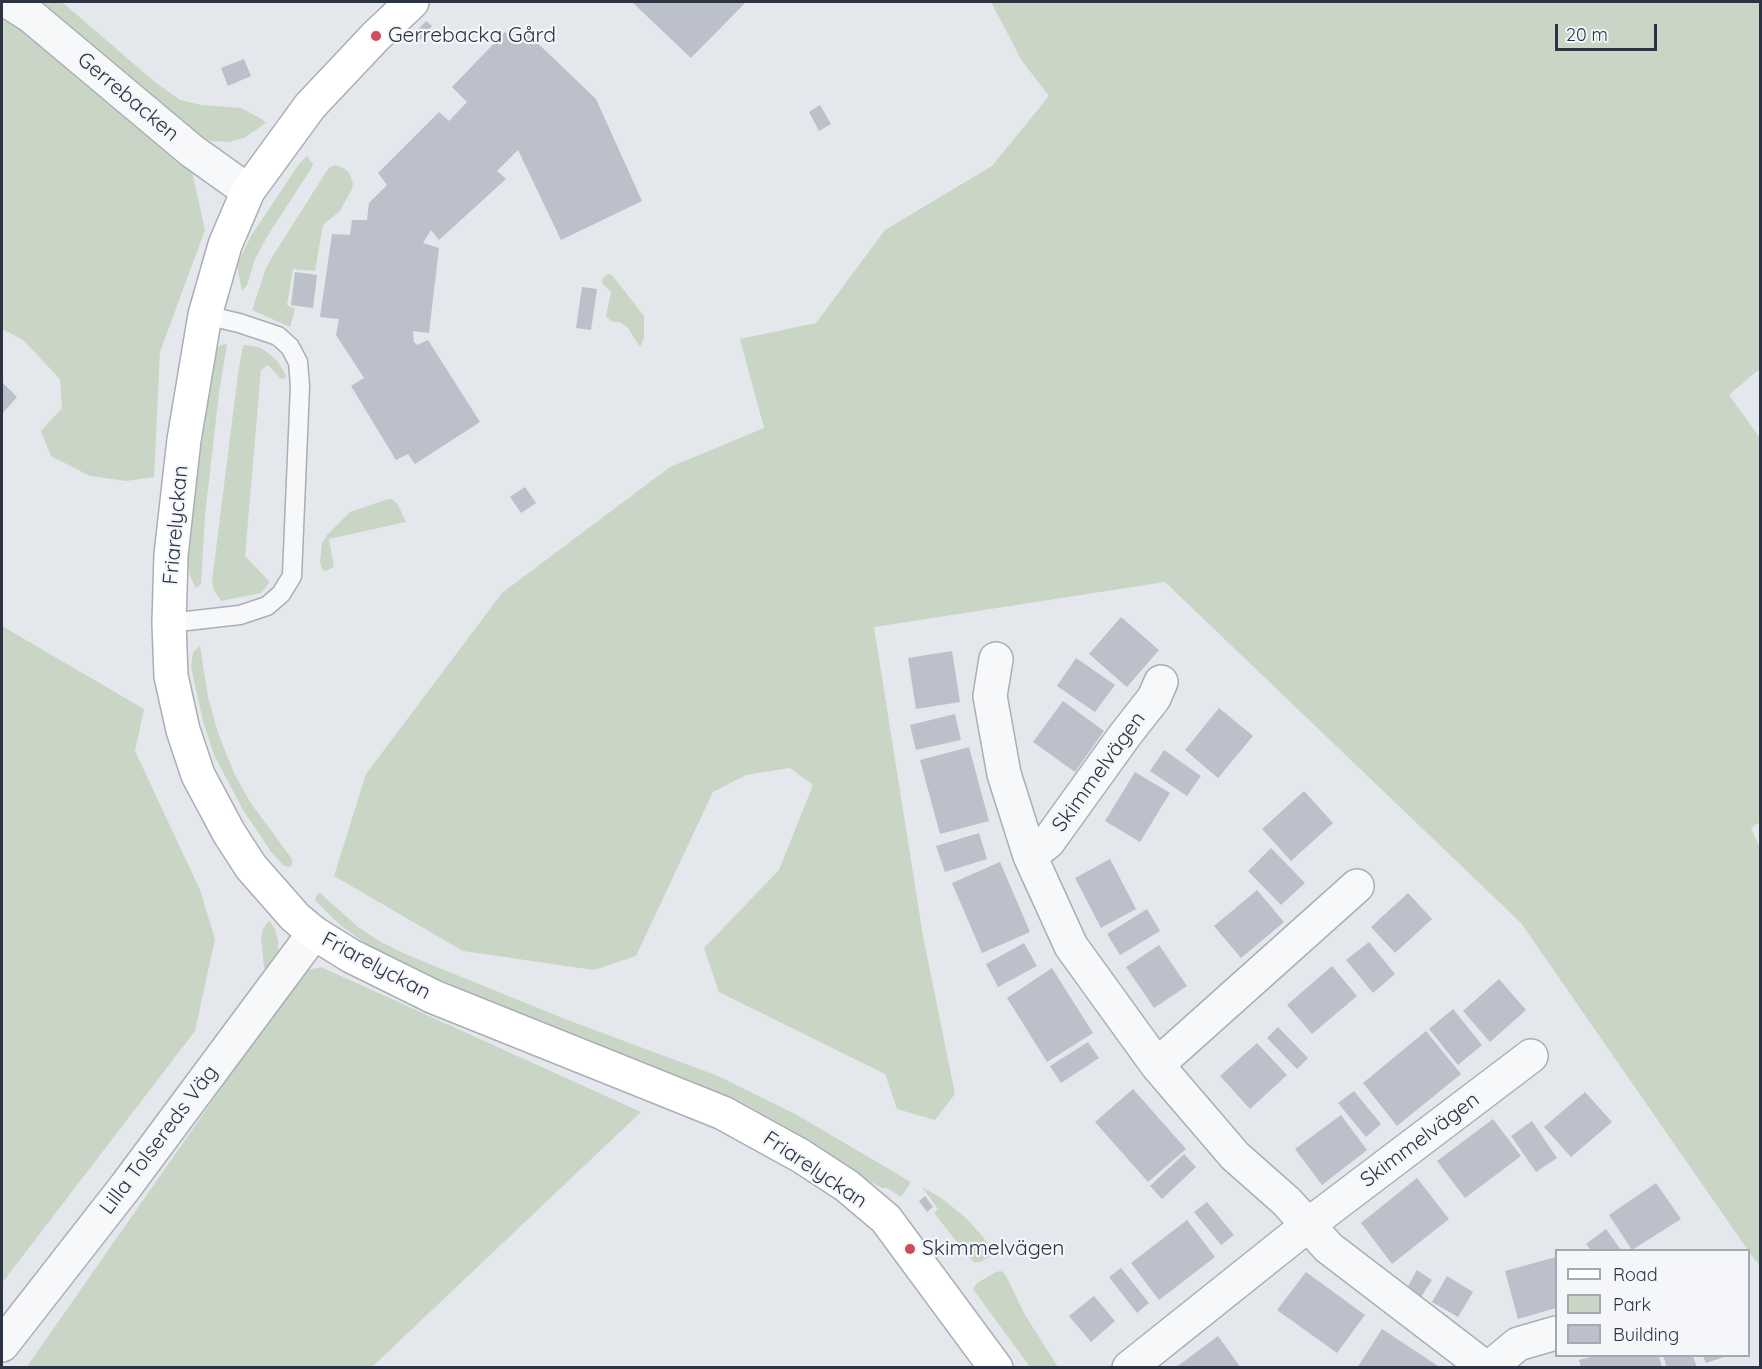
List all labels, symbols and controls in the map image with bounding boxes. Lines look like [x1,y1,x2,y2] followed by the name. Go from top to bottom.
[1558,12,1660,50] scale bar
[388,23,556,49] place label: Gerrebacka Gård
[1566,23,1608,46] text: 20 m
[369,29,383,43] marker: Gerrebacka Gård
[72,47,184,147] street label: Gerrebacken
[158,464,194,586] street label: Friarelyckan
[1047,707,1151,837] street label: Skimmelvägen
[317,927,435,1005] street label: Friarelyckan
[95,1060,223,1220] street label: Lilla Tolsereds Väg
[1356,1087,1484,1193] street label: Skimmelvägen
[758,1126,872,1214] street label: Friarelyckan
[922,1236,1064,1262] place label: Skimmelvägen
[903,1242,917,1256] marker: Skimmelvägen
[1555,1249,1750,1357] legend
[1613,1263,1658,1286] text: Road
[1613,1293,1651,1316] text: Park
[1613,1323,1679,1346] text: Building

